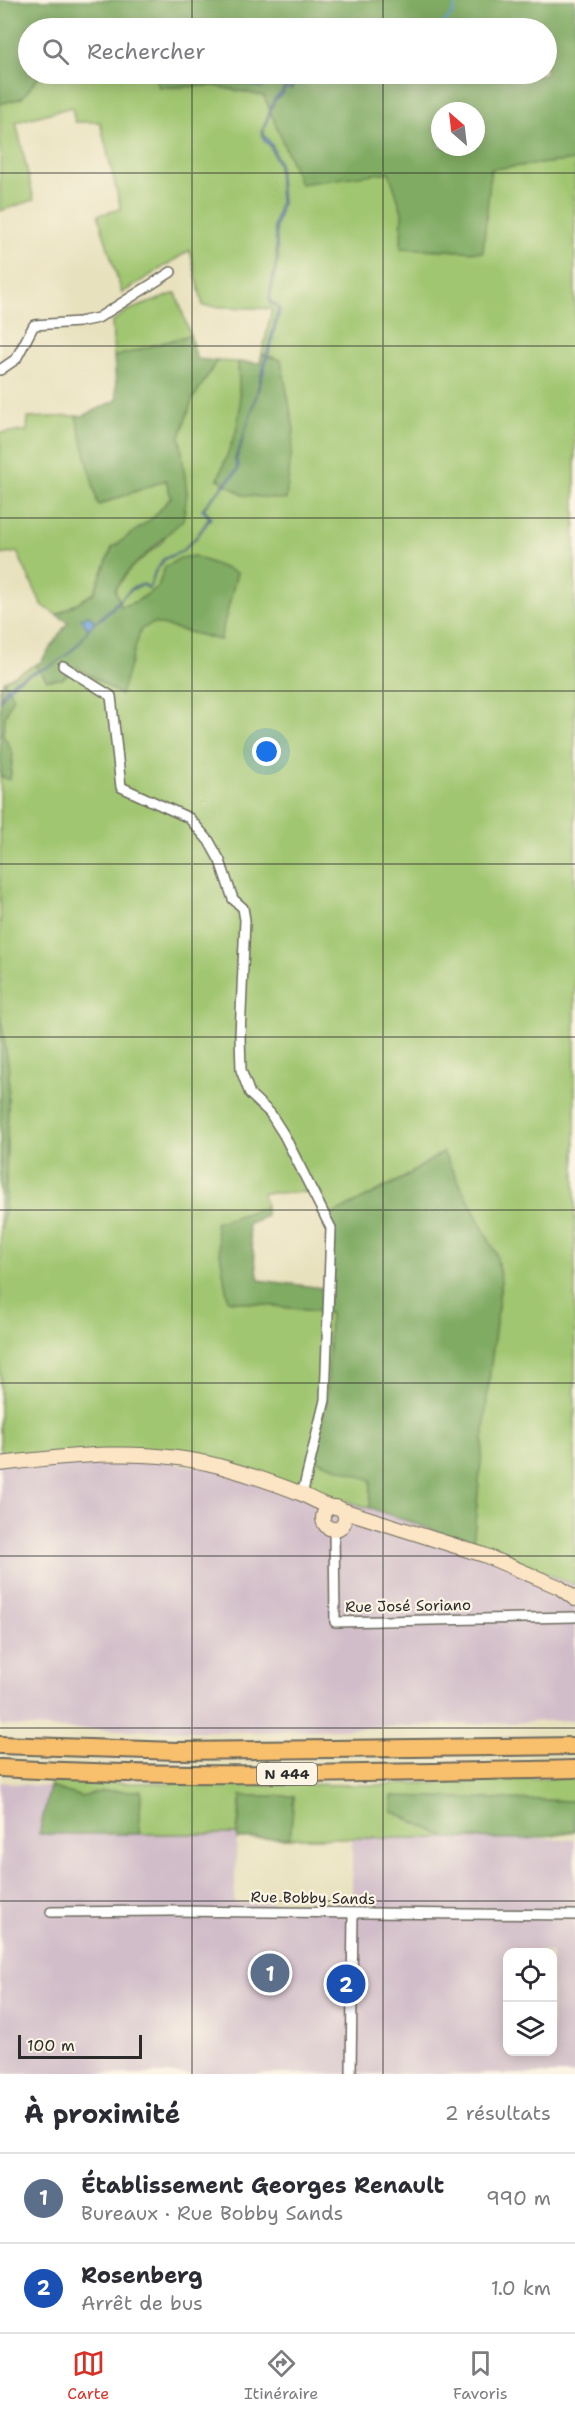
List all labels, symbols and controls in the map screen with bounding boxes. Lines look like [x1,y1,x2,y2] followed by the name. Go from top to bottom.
[18,18,557,84] search box
[39,35,72,68] icon: search
[87,37,206,66] text: Rechercher
[431,102,485,156] north arrow
[252,737,281,766] your location
[345,1595,471,1617] street label: Rue José Soriano
[257,1763,317,1785] road number: N 444
[250,1887,376,1909] street label: Rue Bobby Sands
[503,1948,557,2056] map controls
[503,1948,557,2002] button: locate
[250,1950,290,1996] pin: 1
[326,1962,366,2006] pin: 2
[503,2002,557,2056] button: layers
[18,2032,142,2060] scale bar
[27,2035,75,2056] text: 100 m
[24,2096,180,2131] text: À proximité
[445,2100,551,2126] text: 2 résultats
[81,2171,444,2200] text: Établissement Georges Renault
[39,2185,48,2211] text: 1
[486,2185,551,2211] text: 990 m
[81,2200,344,2226] text: Bureaux · Rue Bobby Sands
[81,2261,203,2290] text: Rosenberg
[37,2275,51,2301] text: 2
[491,2275,551,2301] text: 1.0 km
[81,2290,203,2316] text: Arrêt de bus
[67,2347,109,2404] tab: Carte
[244,2347,318,2404] tab: Itinéraire
[453,2347,508,2404] tab: Favoris

